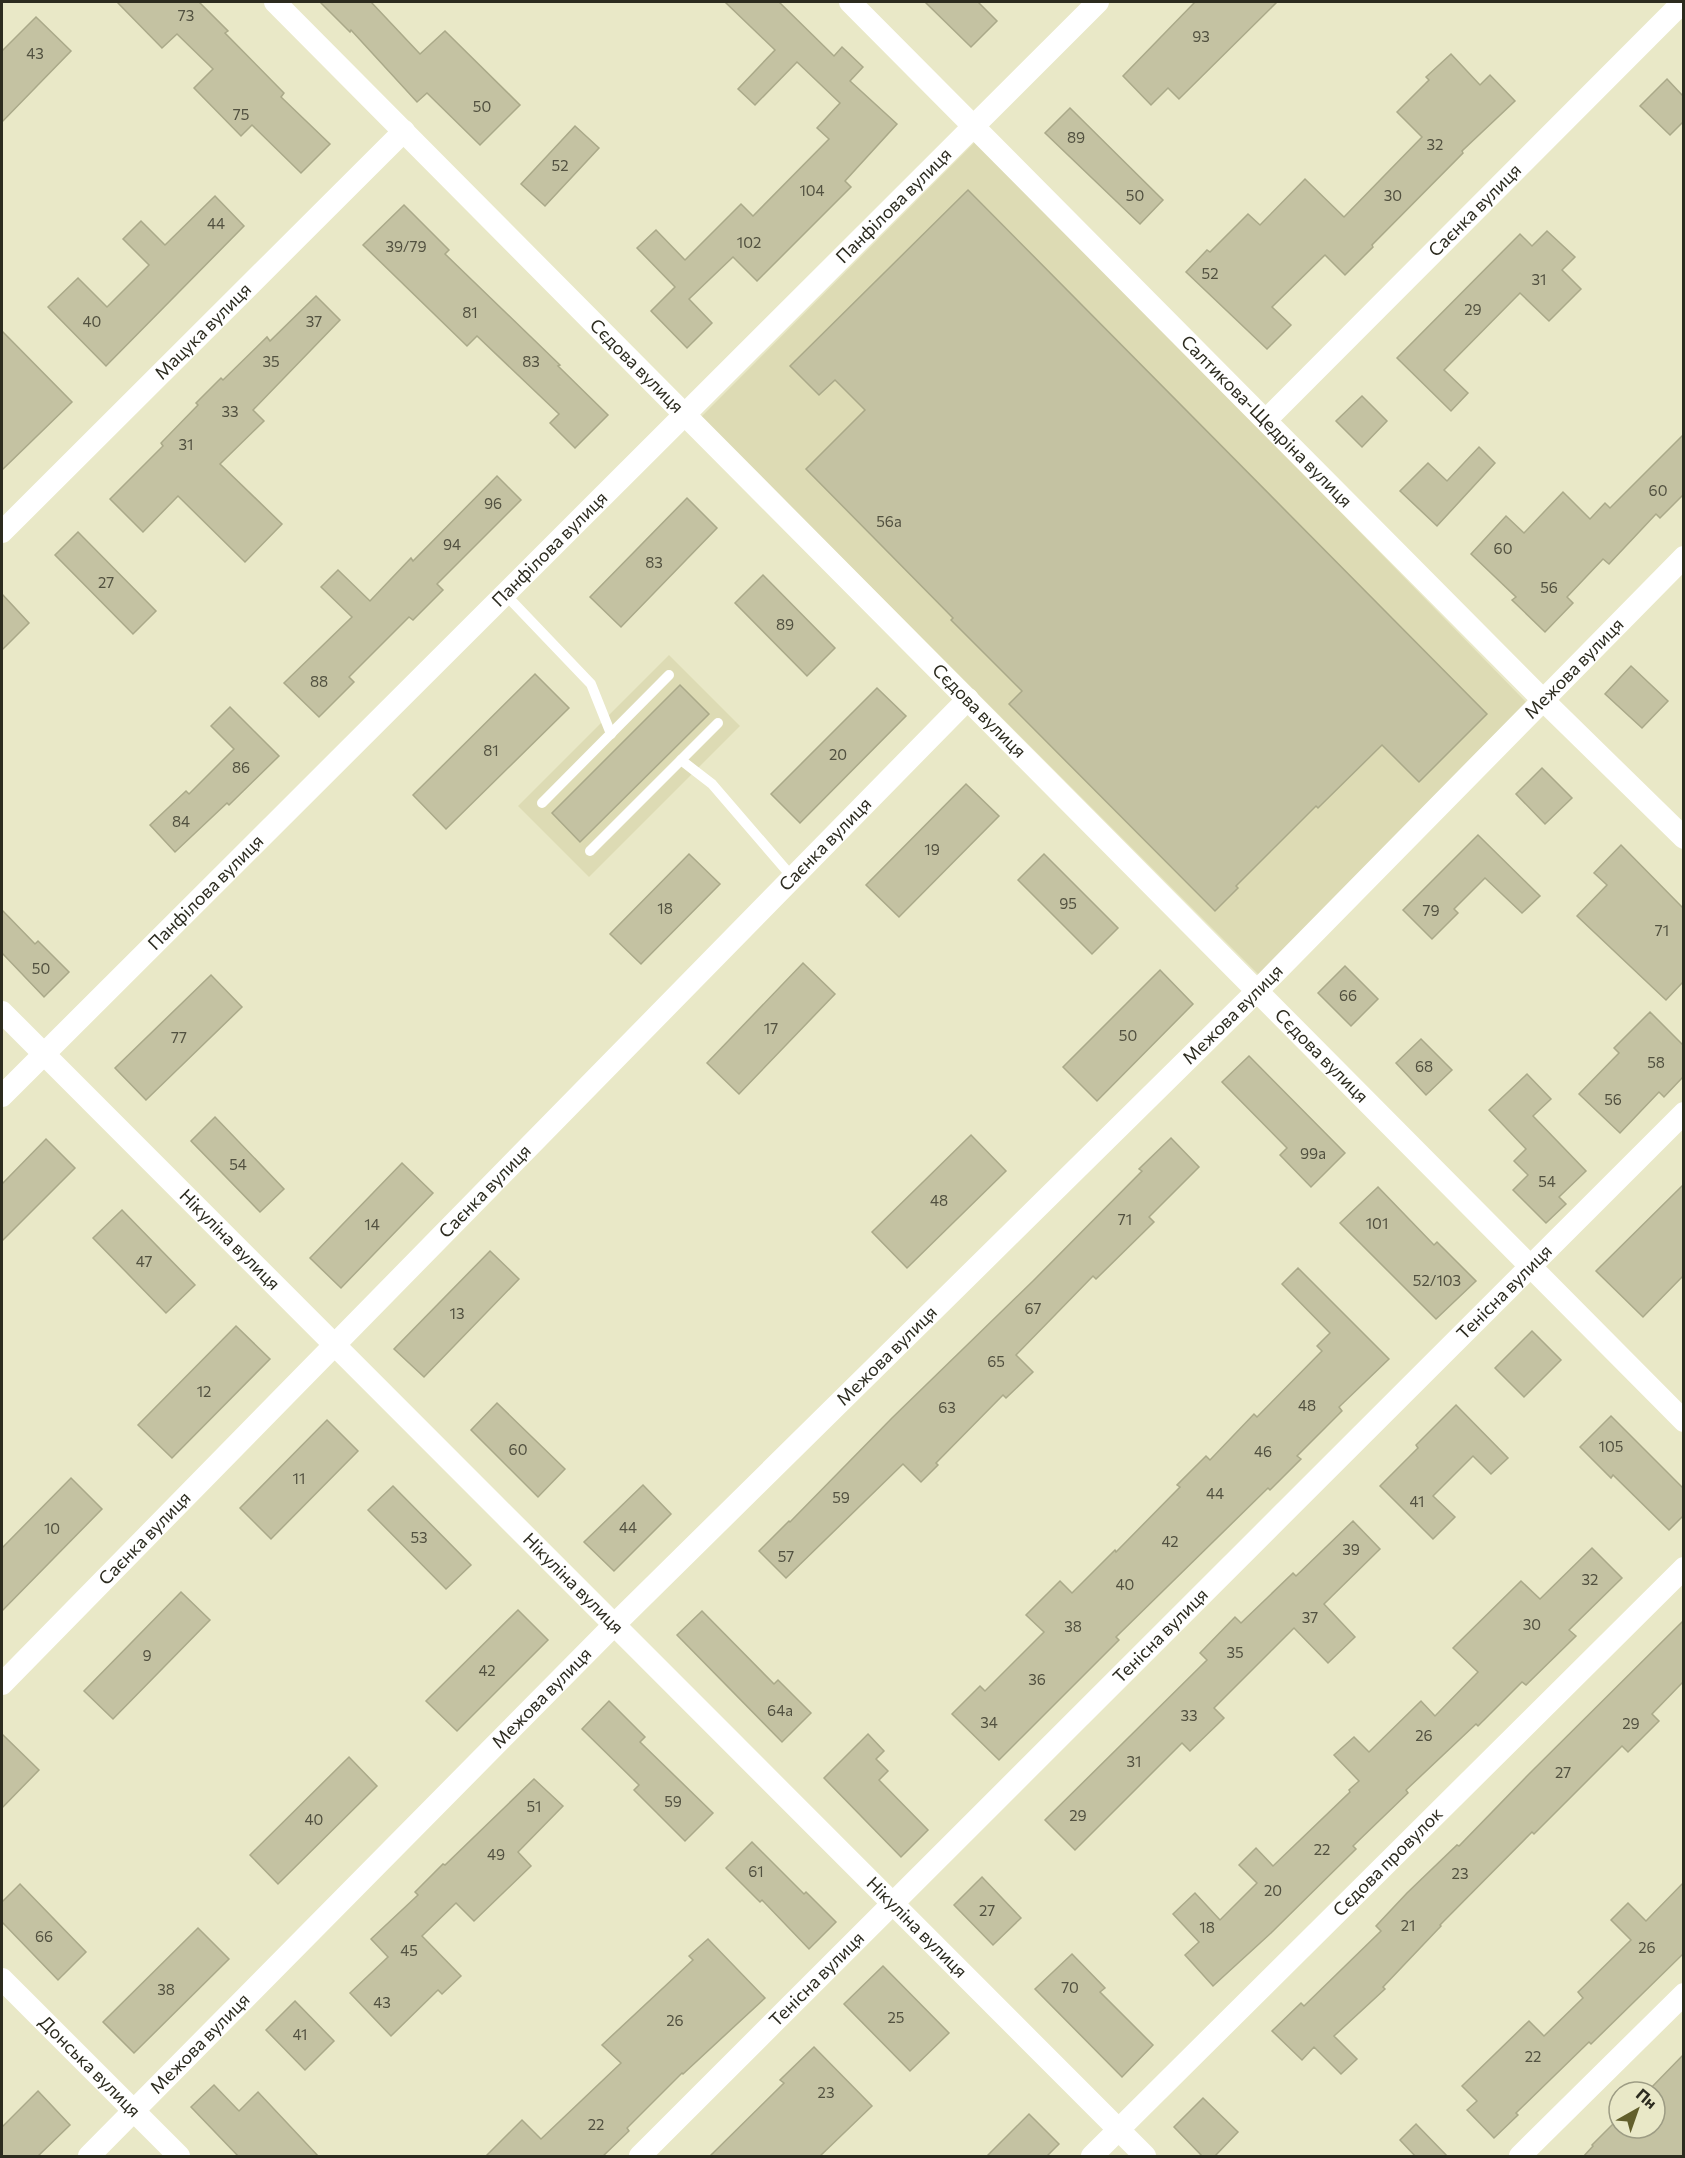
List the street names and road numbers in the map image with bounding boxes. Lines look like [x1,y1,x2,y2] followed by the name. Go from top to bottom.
[831,143,955,267] street label: Панфілова вулиця
[1423,159,1525,261] street label: Саєнка вулиця
[149,278,255,384] street label: Мацука вулиця
[586,314,689,417] street label: Сєдова вулиця
[1177,330,1357,511] street label: Салтикова-Щедріна вулиця
[487,486,611,611] street label: Панфілова вулиця
[1519,613,1628,723] street label: Межова вулиця
[928,658,1031,762] street label: Сєдова вулиця
[774,792,875,895] street label: Саєнка вулиця
[143,830,268,954] street label: Панфілова вулиця
[1177,959,1287,1068] street label: Межова вулиця
[1271,1003,1374,1107] street label: Сєдова вулиця
[434,1139,535,1242] street label: Саєнка вулиця
[175,1184,285,1294] street label: Нікуліна вулиця
[1452,1240,1556,1344] street label: Тенісна вулиця
[831,1301,941,1410] street label: Межова вулиця
[93,1486,195,1589] street label: Саєнка вулиця
[519,1528,629,1638] street label: Нікуліна вулиця
[1108,1583,1212,1687] street label: Тенісна вулиця
[487,1642,595,1752] street label: Межова вулиця
[1328,1802,1447,1921] street label: Сєдова провулок
[862,1872,972,1982] street label: Нікуліна вулиця
[764,1926,868,2031] street label: Тенісна вулиця
[145,1988,254,2098] street label: Межова вулиця
[35,2011,146,2121] street label: Донська вулиця

